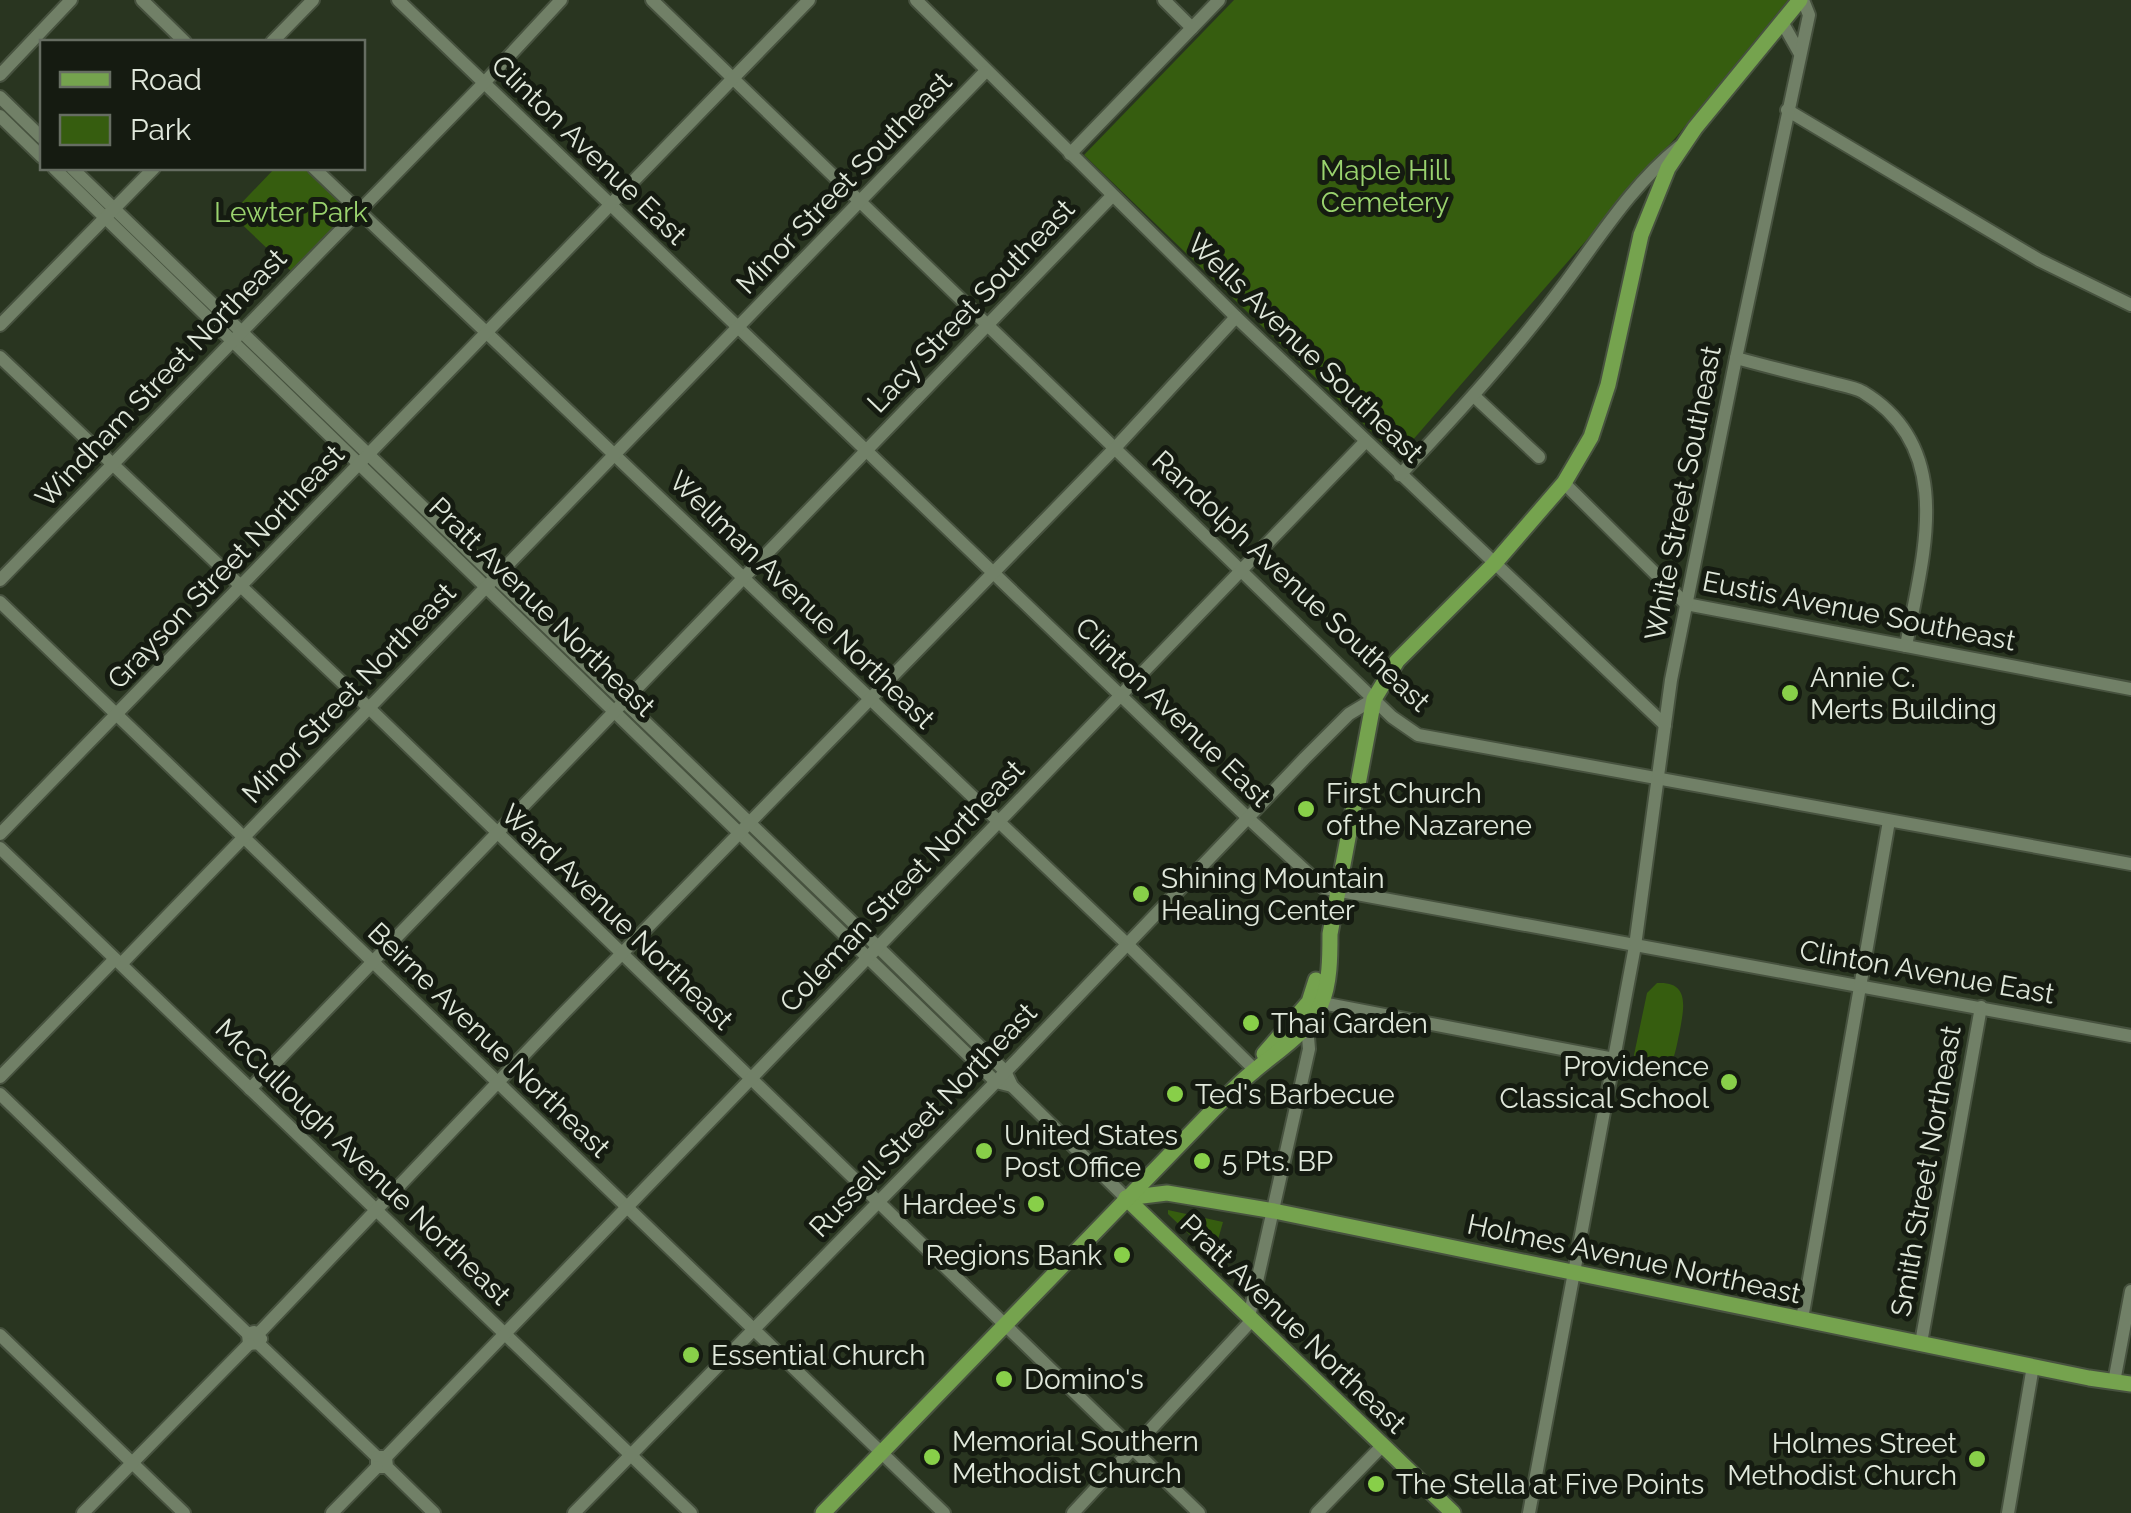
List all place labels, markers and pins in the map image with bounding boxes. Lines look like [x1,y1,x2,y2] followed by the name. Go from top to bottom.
[1810,661,1997,726] place label: Annie C. Merts Building
[1779,682,1801,704] marker: Annie C. Merts Building
[1326,777,1532,842] place label: First Church of the Nazarene
[1295,798,1317,820] marker: First Church of the Nazarene
[1161,862,1385,927] place label: Shining Mountain Healing Center
[1130,883,1152,905] marker: Shining Mountain Healing Center
[1271,1007,1428,1040] place label: Thai Garden
[1240,1012,1262,1034] marker: Thai Garden
[1500,1050,1709,1115] place label: Providence Classical School
[1718,1071,1740,1093] marker: Providence Classical School
[1195,1078,1395,1111] place label: Ted's Barbecue
[1164,1083,1186,1105] marker: Ted's Barbecue
[1004,1119,1178,1184] place label: United States Post Office
[973,1140,995,1162] marker: United States Post Office
[1222,1145,1333,1178] place label: 5 Pts. BP
[1191,1150,1213,1172] marker: 5 Pts. BP
[902,1188,1016,1221] place label: Hardee's
[1025,1193,1047,1215] marker: Hardee's
[926,1239,1102,1272] place label: Regions Bank
[1111,1244,1133,1266] marker: Regions Bank
[711,1339,926,1372] place label: Essential Church
[680,1344,702,1366] marker: Essential Church
[1024,1363,1144,1396] place label: Domino's
[993,1368,1015,1390] marker: Domino's
[952,1425,1199,1490] place label: Memorial Southern Methodist Church
[1727,1427,1958,1492] place label: Holmes Street Methodist Church
[921,1446,943,1468] marker: Memorial Southern Methodist Church
[1966,1448,1988,1470] marker: Holmes Street Methodist Church
[1396,1468,1704,1501] place label: The Stella at Five Points
[1365,1473,1387,1495] marker: The Stella at Five Points

